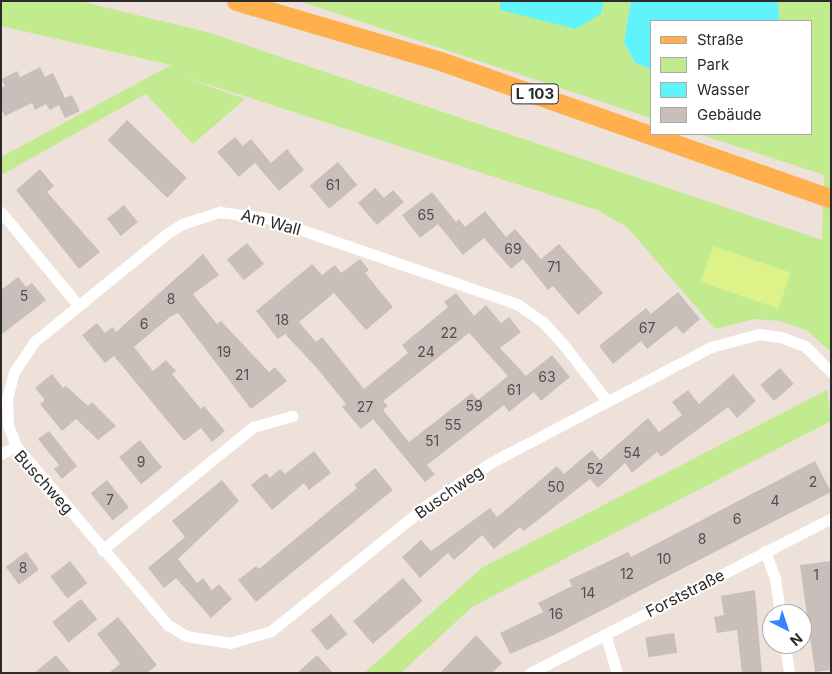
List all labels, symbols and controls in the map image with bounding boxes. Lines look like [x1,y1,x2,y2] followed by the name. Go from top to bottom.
[650,20,812,135] legend
[697,30,744,49] text: Straße
[697,55,729,74] text: Park
[697,80,750,99] text: Wasser
[510,82,560,106] road number: L 103
[697,105,762,124] text: Gebäude
[326,177,340,193] house number: 61
[239,205,303,239] street label: Am Wall
[417,207,435,223] house number: 65
[504,241,522,257] house number: 69
[547,259,561,275] house number: 71
[20,288,28,304] house number: 5
[167,291,175,307] house number: 8
[275,312,289,328] house number: 18
[140,316,148,332] house number: 6
[639,320,655,336] house number: 67
[440,325,458,341] house number: 22
[217,344,231,360] house number: 19
[417,344,435,360] house number: 24
[235,367,249,383] house number: 21
[538,369,556,385] house number: 63
[507,382,521,398] house number: 61
[465,398,483,414] house number: 59
[357,399,373,415] house number: 27
[444,417,462,433] house number: 55
[425,433,439,449] house number: 51
[623,445,641,461] house number: 54
[10,446,78,518] street label: Buschweg
[137,454,145,470] house number: 9
[586,461,604,477] house number: 52
[411,462,487,522] street label: Buschweg
[809,474,817,490] house number: 2
[547,479,565,495] house number: 50
[106,492,114,508] house number: 7
[770,493,780,509] house number: 4
[733,511,741,527] house number: 6
[698,531,706,547] house number: 8
[657,551,671,567] house number: 10
[19,560,27,576] house number: 8
[642,565,728,621] street label: Forststraße
[620,566,634,582] house number: 12
[813,567,819,583] house number: 1
[581,585,595,601] house number: 14
[762,604,812,654] north arrow
[549,606,563,622] house number: 16
[787,630,806,650] text: N

